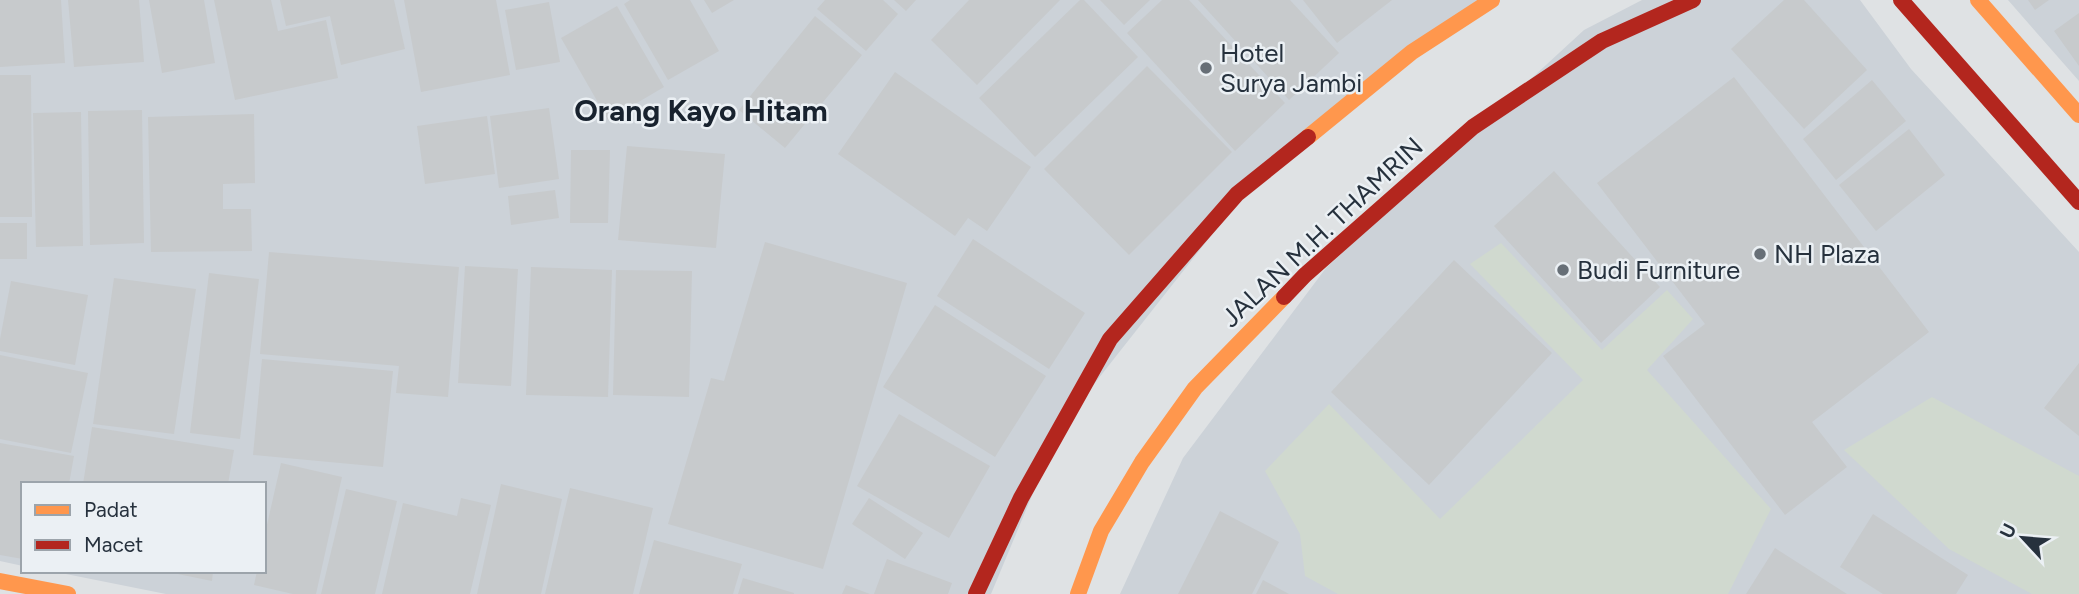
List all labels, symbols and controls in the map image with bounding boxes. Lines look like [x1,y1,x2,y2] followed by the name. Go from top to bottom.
[1220,37,1362,99] place label: Hotel Surya Jambi
[1198,60,1214,76] marker: Hotel Surya Jambi
[574,92,828,129] district label: Orang Kayo Hitam
[1214,130,1430,334] street label: JALAN M.H. THAMRIN
[1774,238,1880,270] place label: NH Plaza
[1752,246,1768,262] marker: NH Plaza
[1577,254,1740,286] place label: Budi Furniture
[1555,262,1571,278] marker: Budi Furniture
[21,482,266,573] legend
[84,497,138,522] text: Padat
[1988,503,2058,573] north arrow
[1995,520,2021,542] text: U
[84,532,143,557] text: Macet

